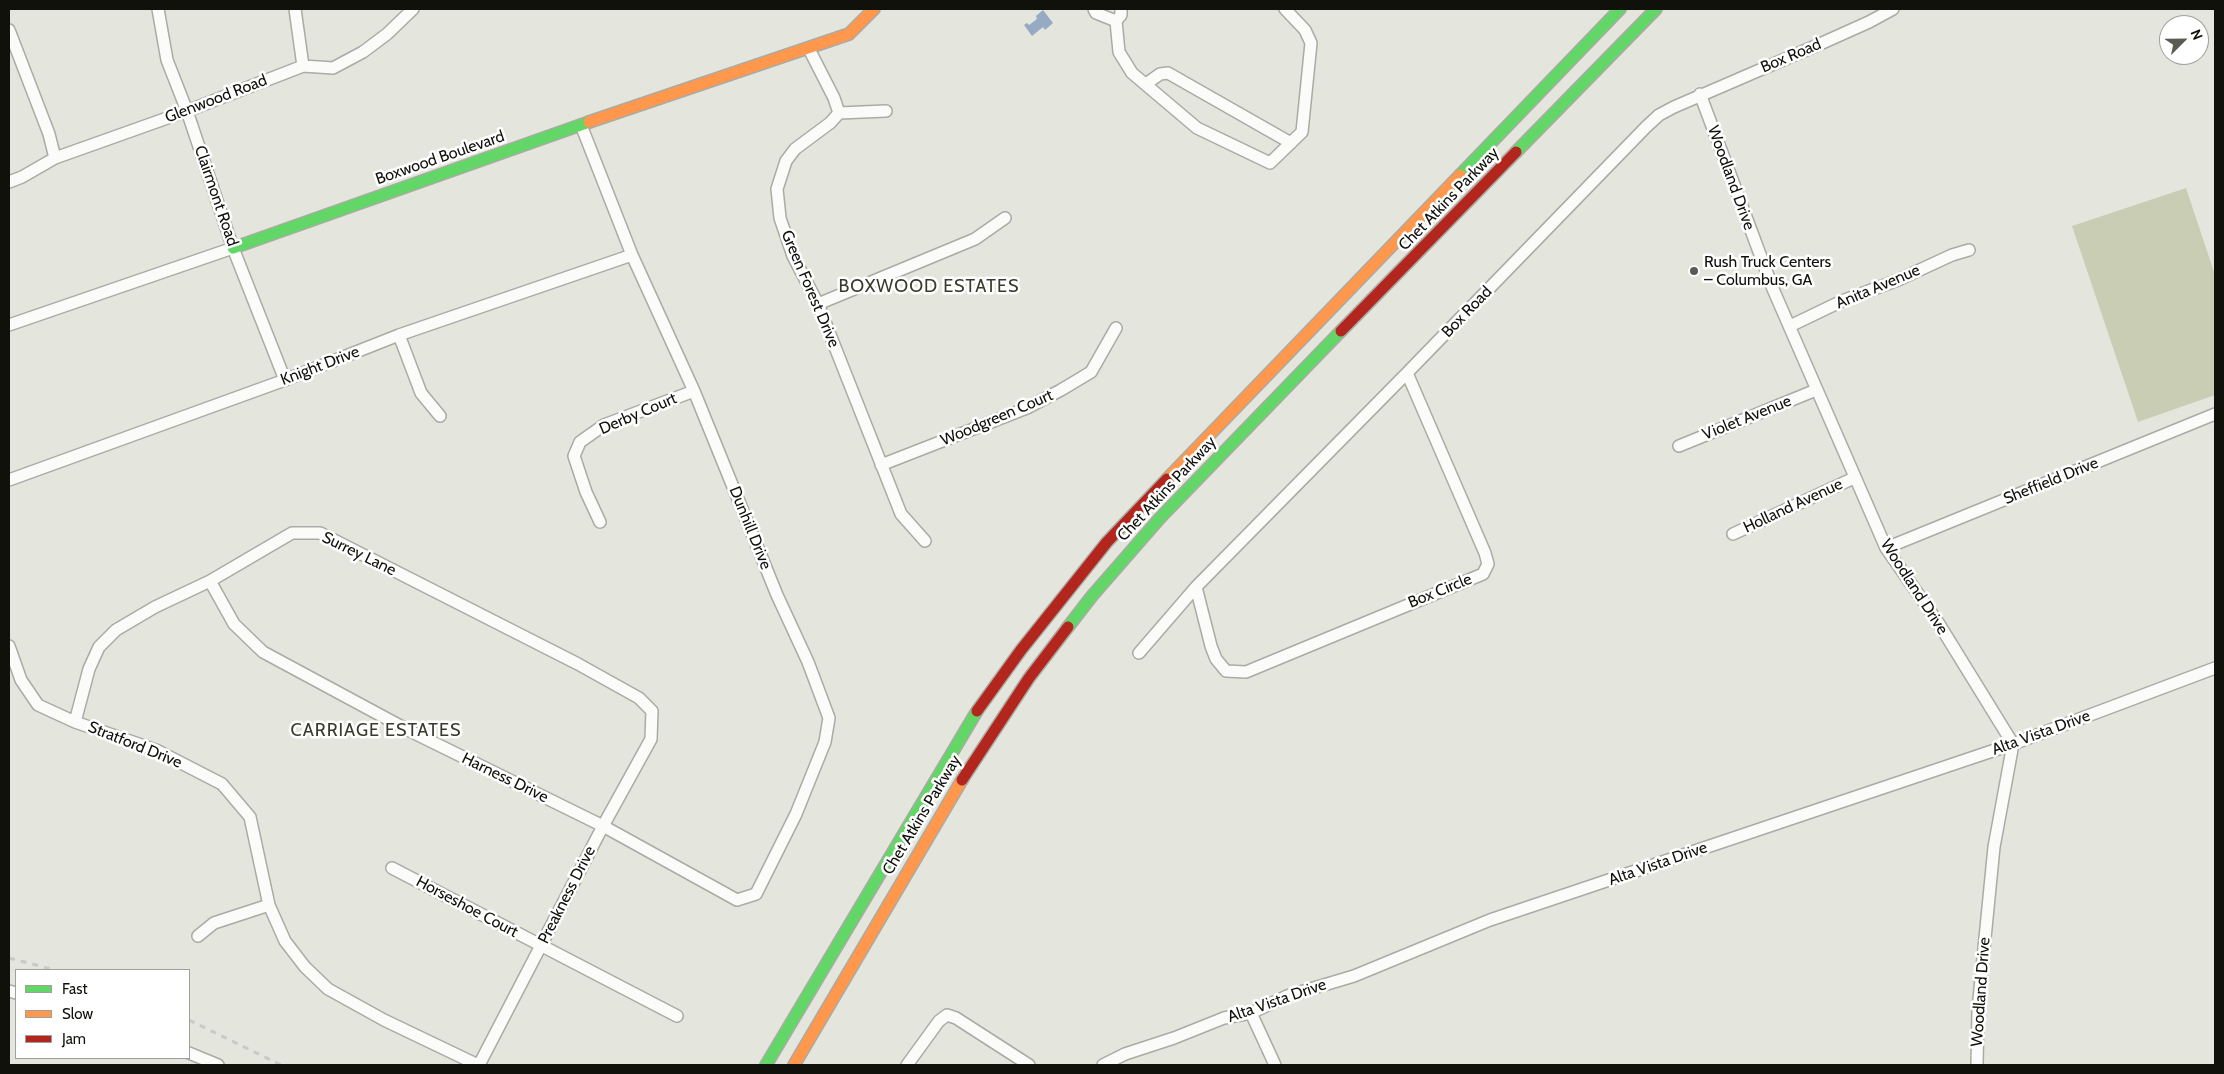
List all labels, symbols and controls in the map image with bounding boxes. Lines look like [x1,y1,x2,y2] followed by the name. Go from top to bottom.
[2159,15,2209,65] north arrow
[2187,26,2207,43] text: N
[1758,35,1824,77] street label: Box Road
[162,71,270,127] street label: Glenwood Road
[1703,123,1759,233] street label: Woodland Drive
[373,127,507,189] street label: Boxwood Boulevard
[190,143,242,249] street label: Clairmont Road
[1395,143,1503,255] street label: Chet Atkins Parkway
[777,228,843,350] street label: Green Forest Drive
[1704,252,1831,290] place label: Rush Truck Centers – Columbus, GA
[1833,261,1923,313] street label: Anita Avenue
[1688,265,1700,277] marker: Rush Truck Centers – Columbus, GA
[837,276,1021,298] district label: BOXWOOD ESTATES
[1438,282,1496,342] street label: Box Road
[278,342,362,390] street label: Knight Drive
[938,386,1056,450] street label: Woodgreen Court
[596,389,680,439] street label: Derby Court
[1700,391,1794,445] street label: Violet Avenue
[1114,433,1220,545] street label: Chet Atkins Parkway
[2001,453,2101,509] street label: Sheffield Drive
[1740,475,1846,537] street label: Holland Avenue
[725,484,775,572] street label: Dunhill Drive
[319,528,399,580] street label: Surrey Lane
[1876,536,1952,638] street label: Woodland Drive
[1405,570,1475,612] street label: Box Circle
[1989,706,2093,760] street label: Alta Vista Drive
[85,717,185,773] street label: Stratford Drive
[289,720,463,742] district label: CARRIAGE ESTATES
[459,749,551,807] street label: Harness Drive
[879,752,965,878] street label: Chet Atkins Parkway
[1606,838,1710,890] street label: Alta Vista Drive
[534,843,600,947] street label: Preakness Drive
[413,872,521,942] street label: Horseshoe Court
[1968,937,1994,1047] street label: Woodland Drive
[15,969,190,1059] legend
[1225,975,1329,1027] street label: Alta Vista Drive
[62,980,87,998] text: Fast
[62,1005,93,1023] text: Slow
[62,1030,86,1048] text: Jam

